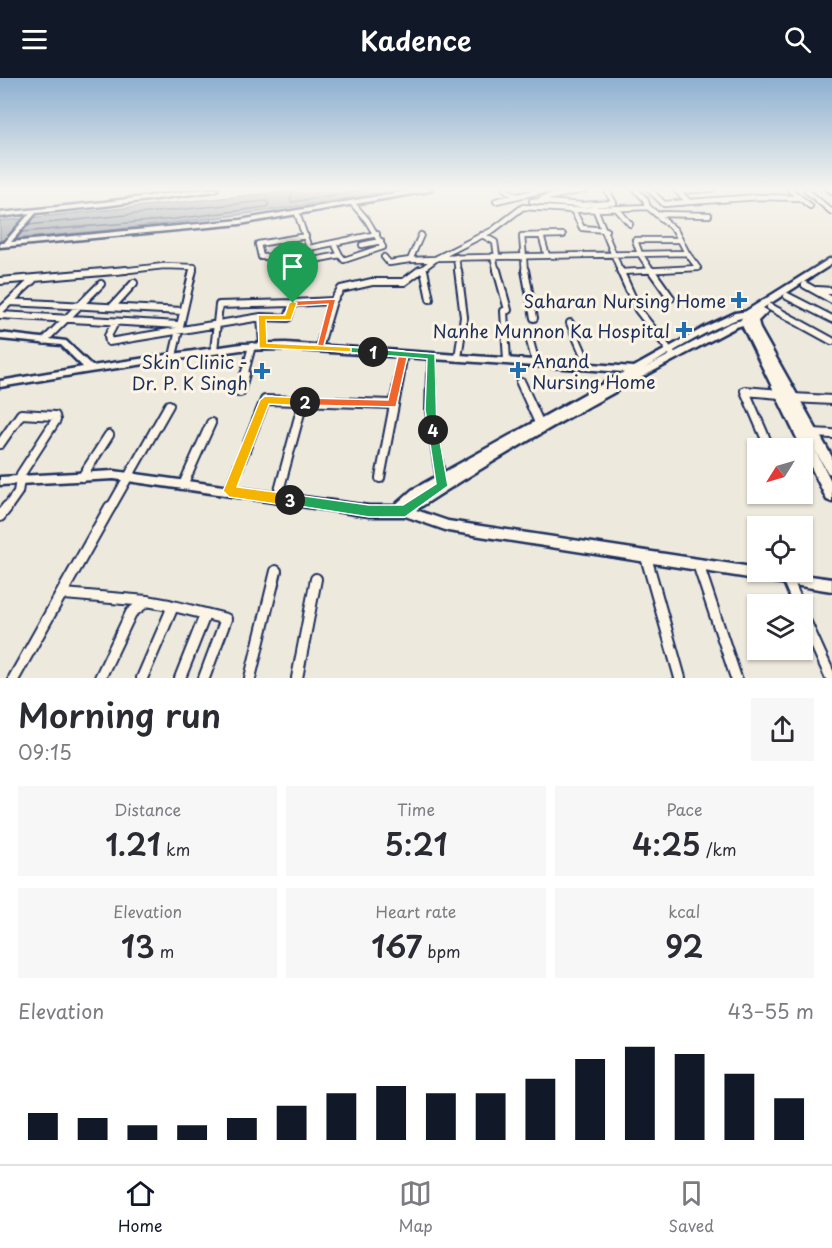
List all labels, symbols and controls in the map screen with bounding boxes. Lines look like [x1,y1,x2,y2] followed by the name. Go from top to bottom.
[360,19,472,60] text: Kadence
[18,23,51,56] icon: menu
[781,23,814,56] icon: search
[267,241,318,303] pin
[276,250,309,283] icon: arrive
[523,287,726,314] place label: Saharan Nursing Home
[730,291,748,309] marker: Saharan Nursing Home
[433,317,670,344] place label: Nanhe Munnon Ka Hospital
[675,321,693,339] marker: Nanhe Munnon Ka Hospital
[358,337,388,367] pin: 1
[369,340,377,364] text: 1
[532,347,656,395] place label: Anand Nursing Home
[132,348,248,396] place label: Skin Clinic - Dr. P. K Singh
[509,361,527,379] marker: Anand Nursing Home
[253,362,271,380] marker: Skin Clinic - Dr. P. K Singh
[290,387,320,417] pin: 2
[299,390,311,414] text: 2
[418,415,448,445] pin: 4
[428,418,438,442] text: 4
[747,438,813,504] north arrow
[747,438,813,660] map controls
[275,485,305,515] pin: 3
[285,488,295,512] text: 3
[747,516,813,582] button: locate
[747,594,813,660] button: layers
[18,689,221,739] text: Morning run
[751,698,814,761] button: share
[18,737,72,767] text: 09:15
[114,797,181,821] text: Distance
[397,797,435,821] text: Time
[666,797,702,821] text: Pace
[105,821,161,866] text: 1.21
[384,821,448,866] text: 5:21
[632,821,701,866] text: 4:25
[161,837,190,861] text: km
[701,837,737,861] text: /km
[113,899,182,923] text: Elevation
[376,899,456,923] text: Heart rate
[668,899,700,923] text: kcal
[121,923,155,968] text: 13
[371,923,422,968] text: 167
[665,923,703,968] text: 92
[155,939,174,963] text: m
[422,939,461,963] text: bpm
[18,996,104,1026] text: Elevation
[728,996,814,1026] text: 43–55 m
[118,1177,162,1237] tab: Home
[398,1177,433,1237] tab: Map
[669,1177,714,1237] tab: Saved

